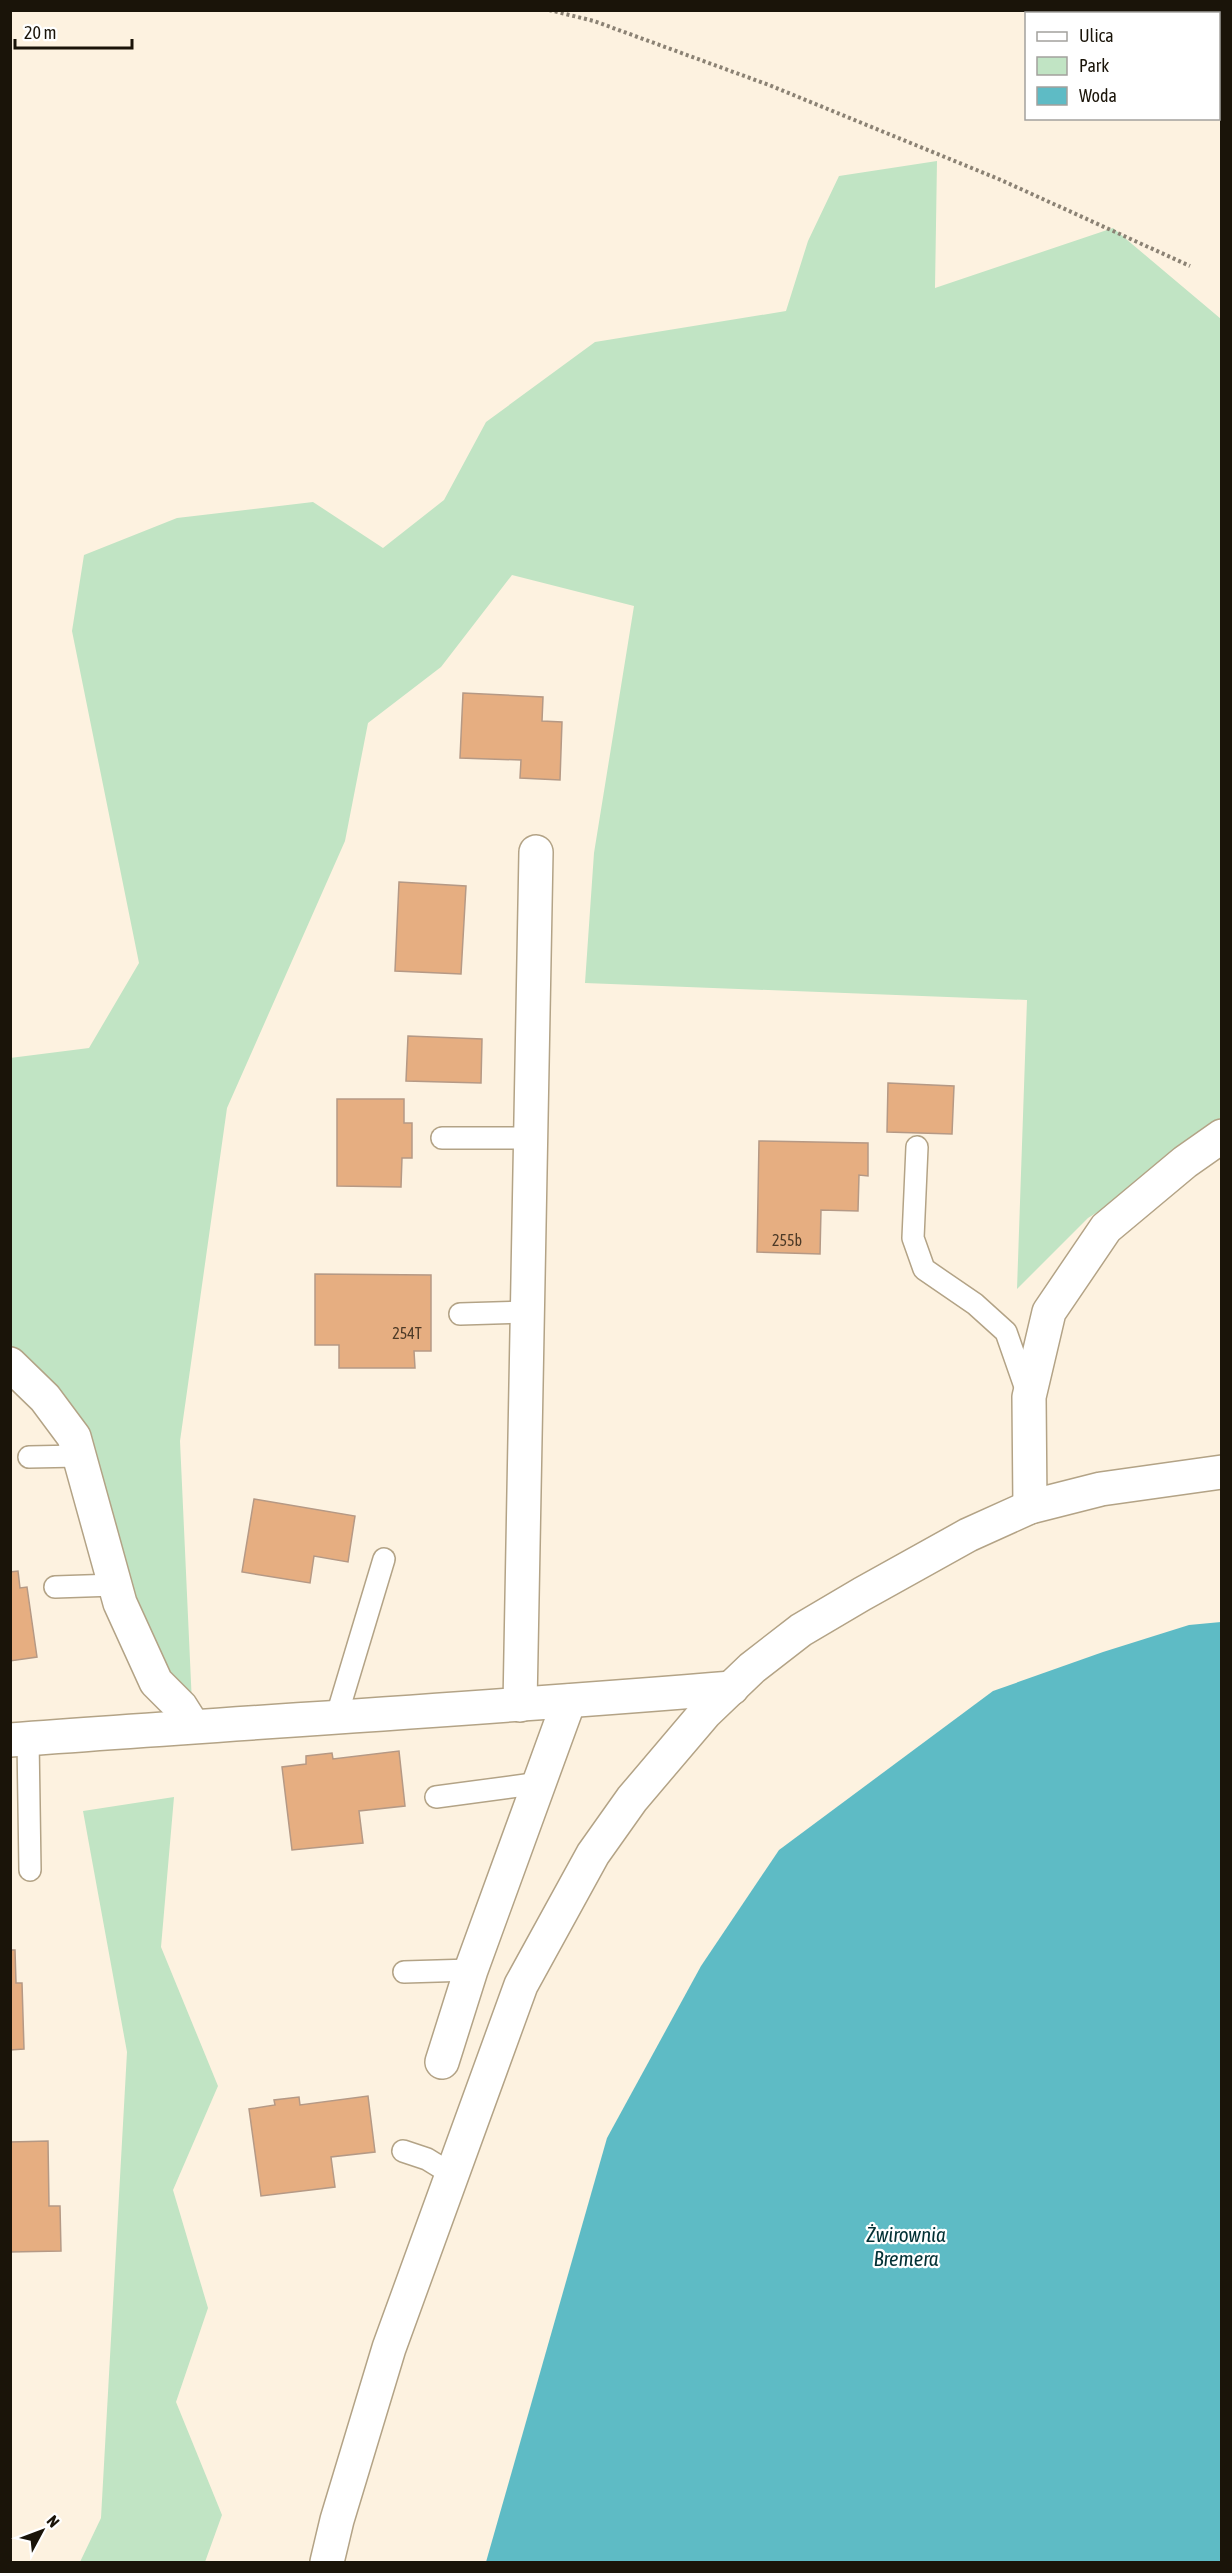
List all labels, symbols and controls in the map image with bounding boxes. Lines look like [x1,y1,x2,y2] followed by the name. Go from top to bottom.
[15,12,132,50] scale bar
[1025,12,1220,120] legend
[24,22,56,43] text: 20 m
[1079,25,1114,46] text: Ulica
[1079,55,1109,76] text: Park
[1079,85,1117,106] text: Woda
[772,1231,802,1249] house number: 255b
[392,1324,422,1342] house number: 254T
[866,2222,946,2270] water label: Żwirownia Bremera
[12,2501,72,2561] north arrow
[43,2512,63,2531] text: N

